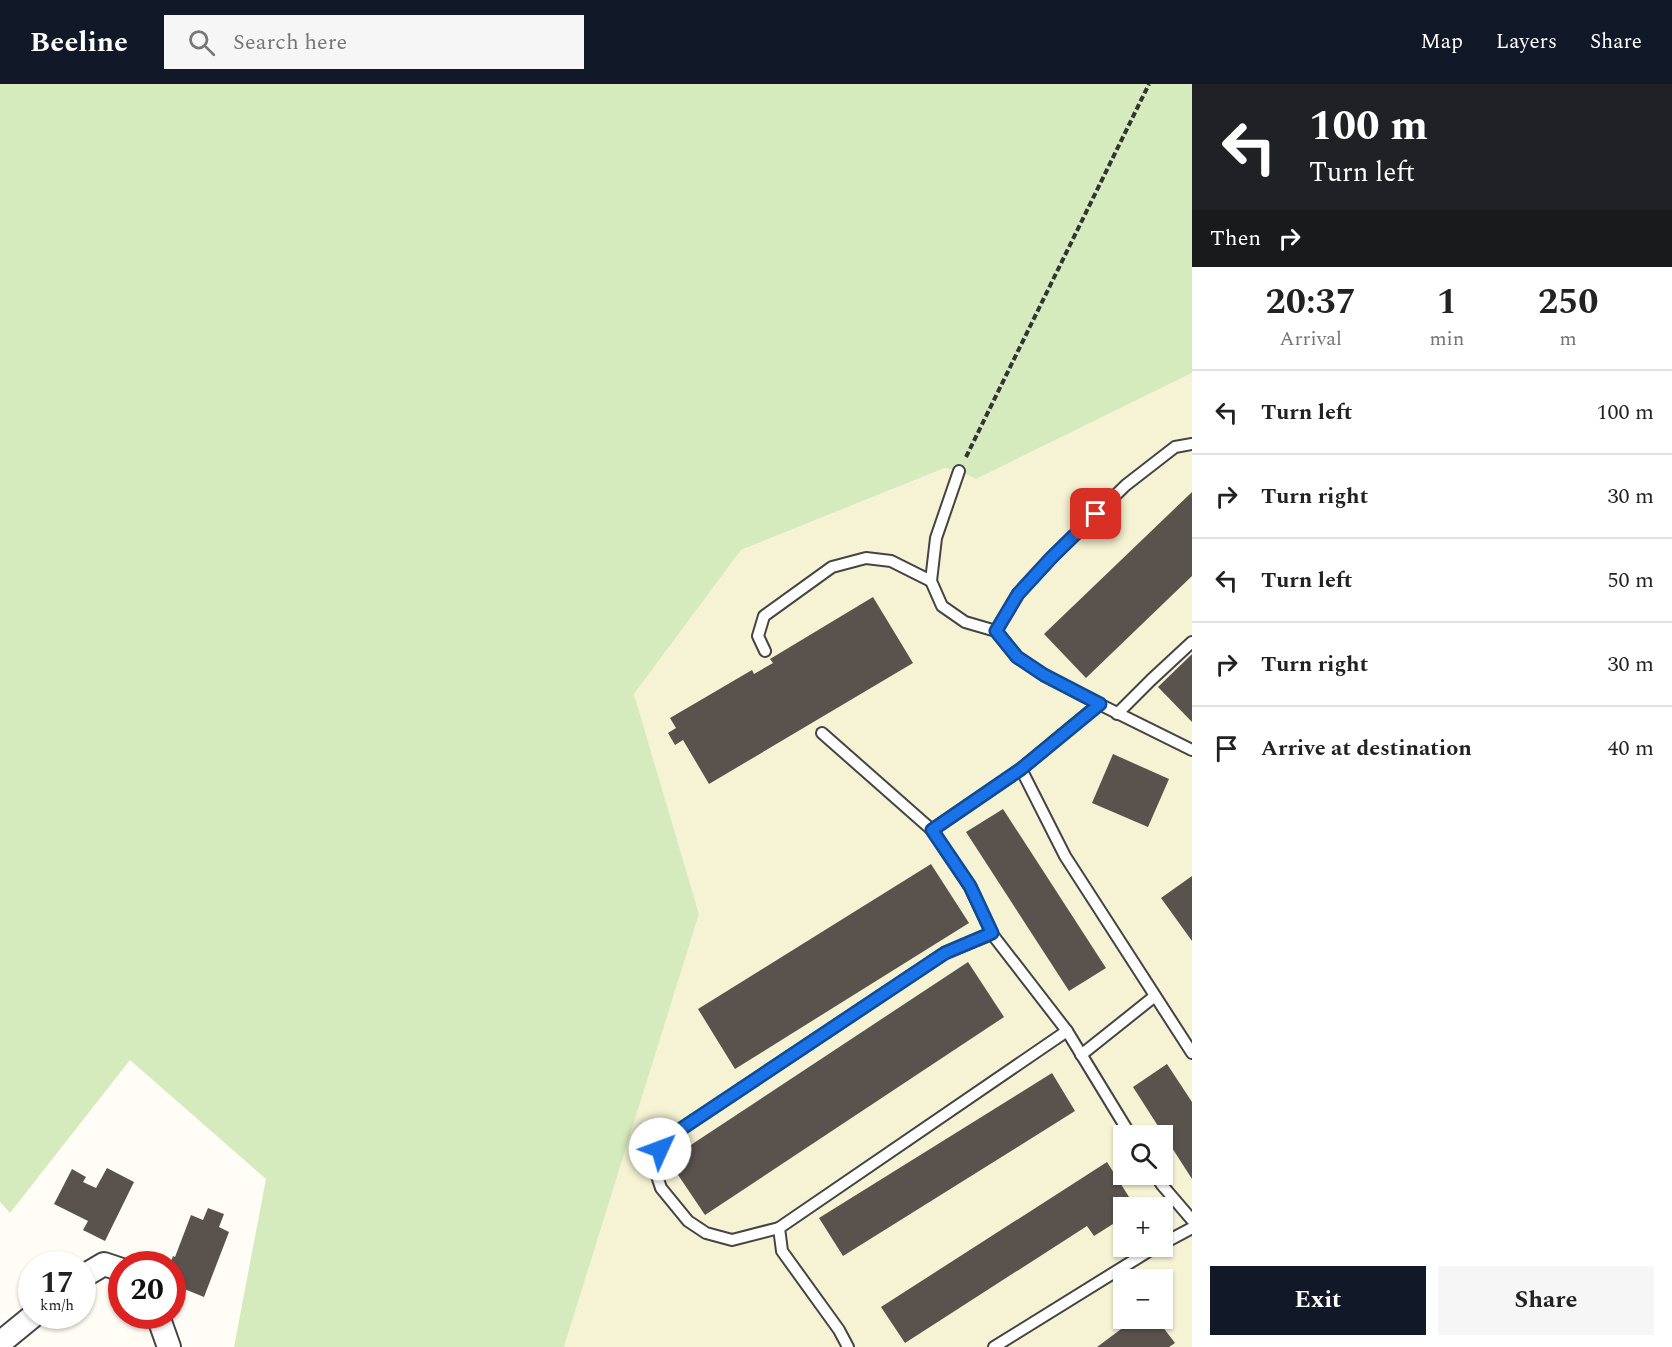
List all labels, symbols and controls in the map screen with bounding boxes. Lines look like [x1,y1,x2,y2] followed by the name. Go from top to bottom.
[164,15,584,69] search box
[30,21,128,64] text: Beeline
[185,26,218,59] icon: search
[233,26,347,59] text: Search here
[1421,26,1463,58] text: Map
[1496,26,1557,58] text: Layers
[1590,26,1642,58] text: Share
[1309,95,1428,158] text: 100 m
[1210,108,1288,186] icon: left
[1309,152,1415,194] text: Turn left
[1210,222,1261,255] text: Then
[1273,222,1306,255] icon: right
[1265,275,1356,330] text: 20:37
[1437,275,1457,330] text: 1
[1538,275,1598,330] text: 250
[1280,324,1342,354] text: Arrival
[1429,324,1464,354] text: min
[1560,324,1577,354] text: m
[1210,396,1243,429] icon: left
[1261,396,1353,429] text: Turn left
[1597,396,1654,429] text: 100 m
[1210,480,1243,513] icon: right
[1261,480,1368,513] text: Turn right
[1608,480,1654,513] text: 30 m
[1070,488,1121,539] pin
[1079,497,1112,530] icon: arrive
[1210,564,1243,597] icon: left
[1261,564,1353,597] text: Turn left
[1608,564,1654,597] text: 50 m
[1210,648,1243,681] icon: right
[1261,648,1368,681] text: Turn right
[1608,648,1654,681] text: 30 m
[1210,732,1243,765] icon: arrive
[1261,732,1472,765] text: Arrive at destination
[1608,732,1654,765] text: 40 m
[628,1117,692,1181] position arrow
[1113,1125,1173,1329] map controls
[1113,1125,1173,1185] button: search
[1113,1197,1173,1257] button: +
[108,1251,186,1329] speed limit sign: 20
[40,1260,74,1306] text: 17
[1210,1266,1426,1335] button: Exit
[1438,1266,1654,1335] button: Share
[1113,1269,1173,1329] button: −
[40,1294,74,1317] text: km/h

